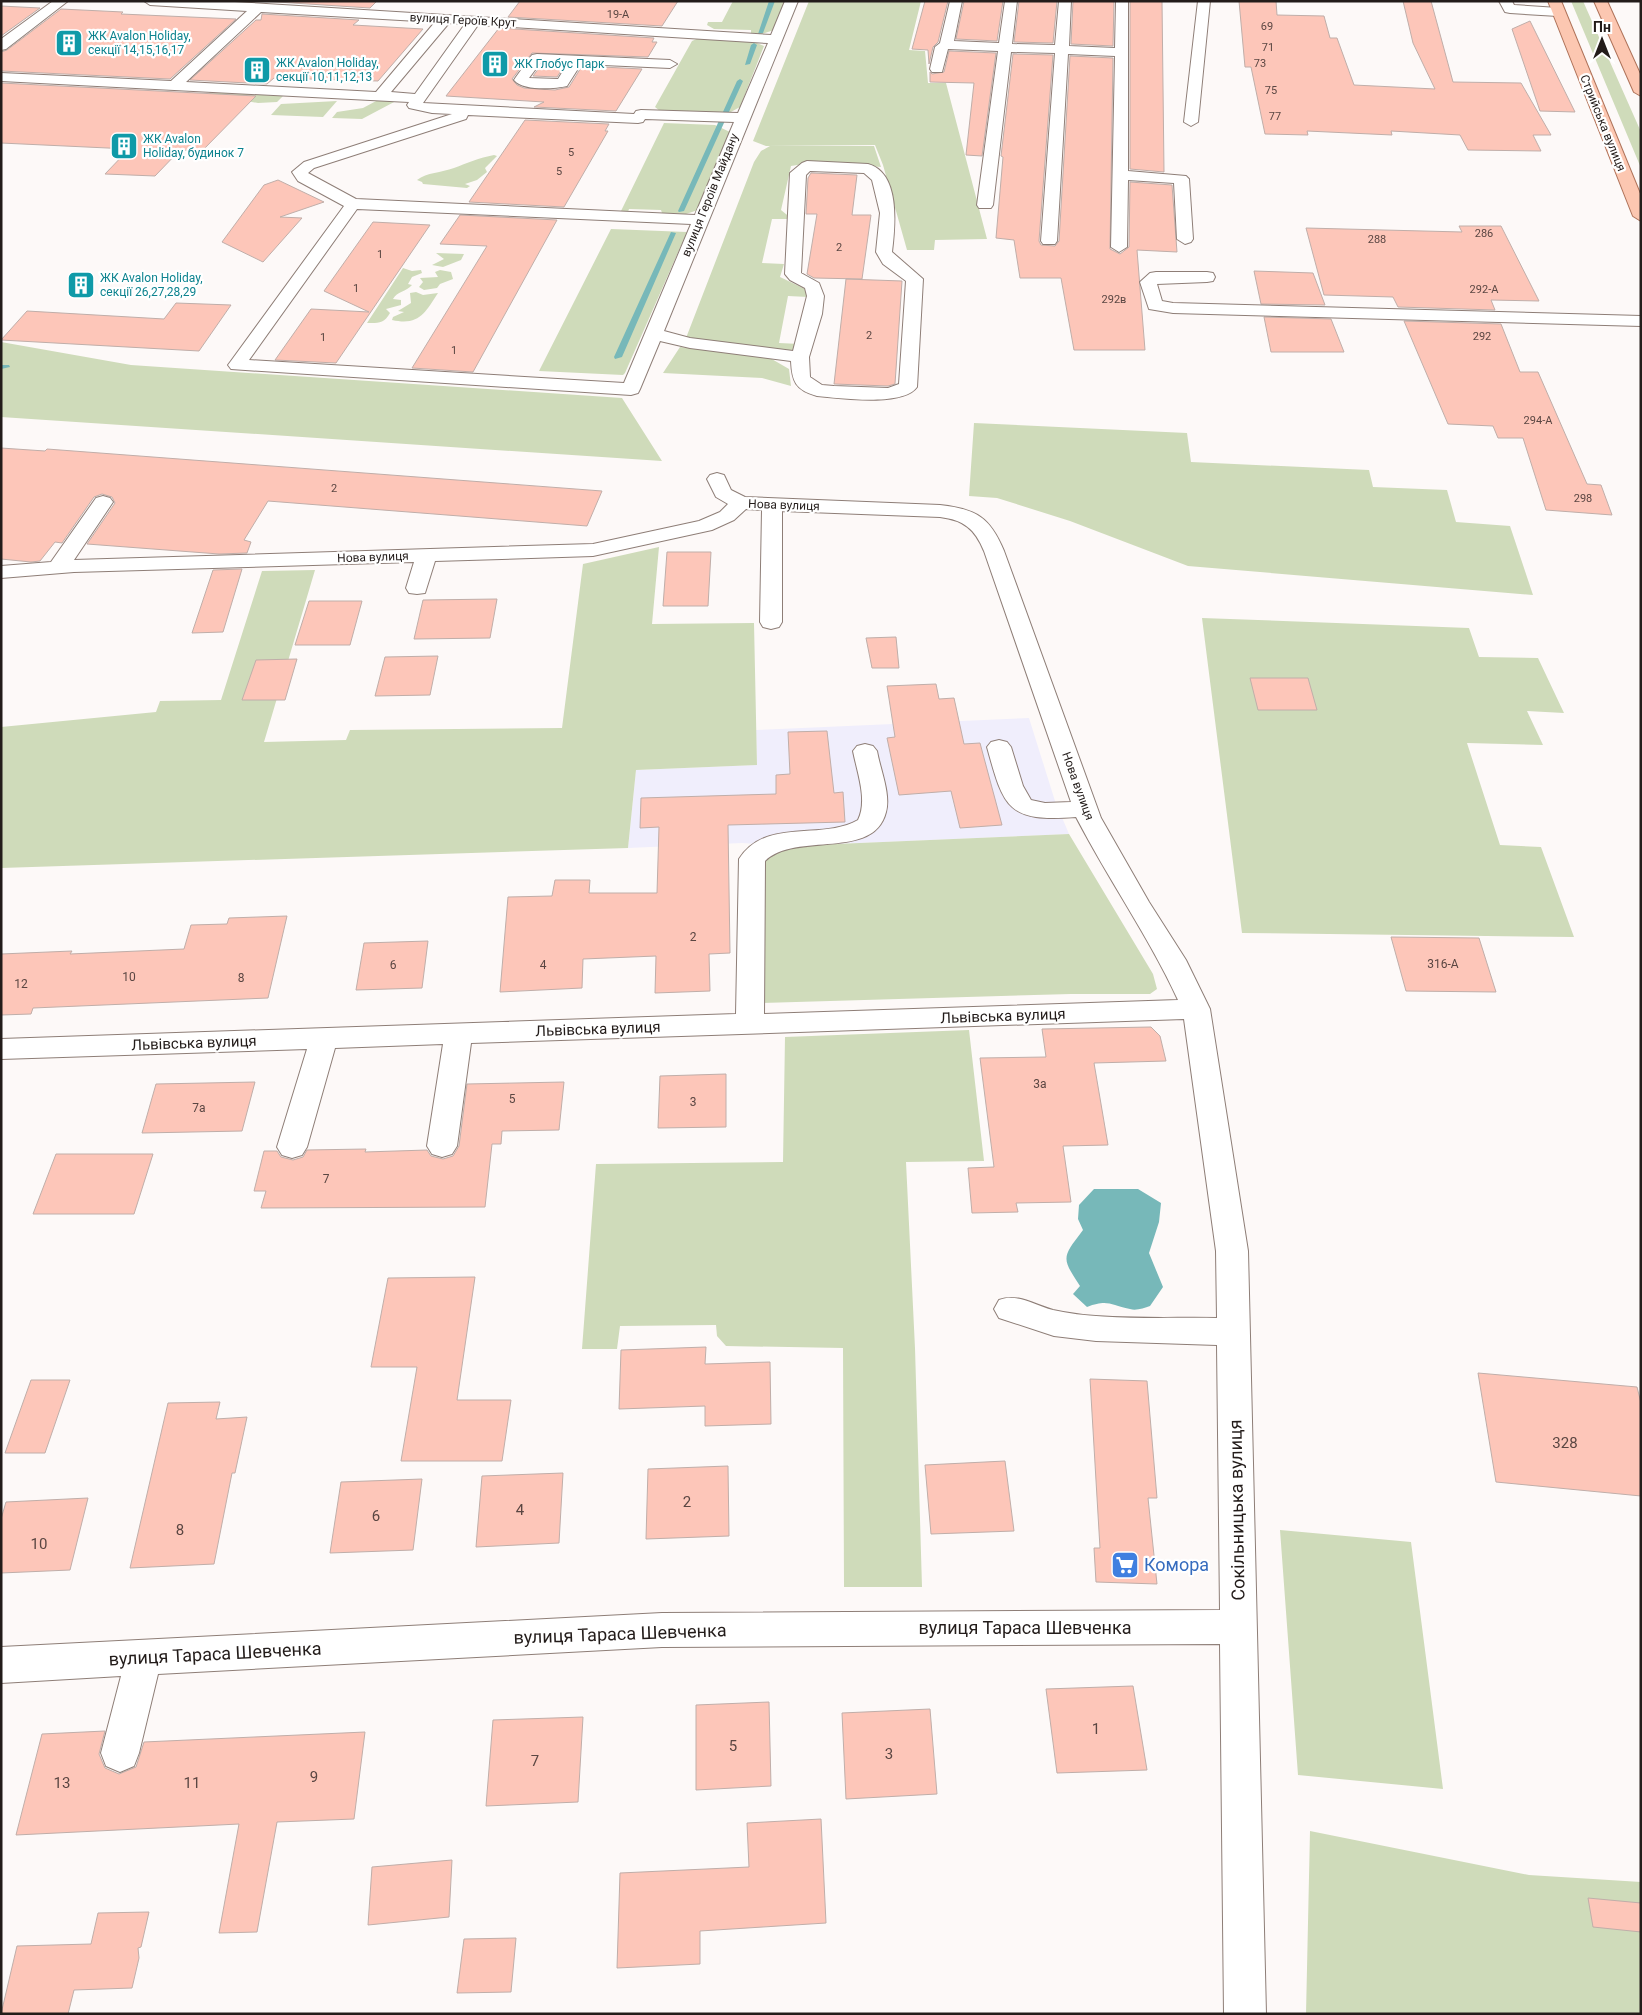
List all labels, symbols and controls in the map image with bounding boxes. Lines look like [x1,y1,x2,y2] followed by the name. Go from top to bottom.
[607,8,630,21] house number: 19-А
[409,10,517,30] street label: вулиця Героїв Крут
[1577,15,1627,65] north arrow
[1593,19,1611,35] text: Пн
[1261,20,1273,33] house number: 69
[54,28,84,58] building icon: ЖК Avalon Holiday, секції 14,15,16,17
[88,29,191,57] place label: ЖК Avalon Holiday, секції 14,15,16,17
[1262,41,1274,54] house number: 71
[480,49,510,79] building icon: ЖК Глобус Парк
[242,55,272,85] building icon: ЖК Avalon Holiday, секції 10,11,12,13
[276,56,379,84] place label: ЖК Avalon Holiday, секції 10,11,12,13
[514,57,605,71] place label: ЖК Глобус Парк
[1254,57,1266,70] house number: 73
[1577,73,1629,173] street label: Стрийська вулиця
[1265,84,1277,97] house number: 75
[1269,110,1281,123] house number: 77
[109,131,139,161] building icon: ЖК Avalon Holiday, будинок 7
[679,131,741,259] street label: вулиця Героїв Майдану
[143,132,244,160] place label: ЖК Avalon Holiday, будинок 7
[568,146,574,159] house number: 5
[556,165,562,178] house number: 5
[1475,227,1493,240] house number: 286
[1368,233,1386,246] house number: 288
[836,241,842,254] house number: 2
[377,248,383,261] house number: 1
[66,270,96,300] building icon: ЖК Avalon Holiday, секції 26,27,28,29
[100,271,203,299] place label: ЖК Avalon Holiday, секції 26,27,28,29
[353,282,359,295] house number: 1
[1470,283,1499,296] house number: 292-А
[1102,293,1126,306] house number: 292в
[866,329,872,342] house number: 2
[1473,330,1491,343] house number: 292
[320,331,326,344] house number: 1
[451,344,457,357] house number: 1
[1524,414,1553,427] house number: 294-А
[331,482,337,495] house number: 2
[1574,492,1592,505] house number: 298
[748,497,820,513] street label: Нова вулиця
[337,549,409,565] street label: Нова вулиця
[1059,750,1097,822] street label: Нова вулиця
[690,930,697,944] house number: 2
[1427,957,1459,971] house number: 316-А
[390,958,397,972] house number: 6
[540,958,547,972] house number: 4
[122,970,136,984] house number: 10
[238,971,245,985] house number: 8
[14,977,28,991] house number: 12
[940,1005,1066,1027] street label: Львівська вулиця
[535,1018,661,1040] street label: Львівська вулиця
[131,1032,257,1054] street label: Львівська вулиця
[1033,1077,1047,1091] house number: 3а
[509,1092,516,1106] house number: 5
[690,1095,696,1109] house number: 3
[192,1101,206,1115] house number: 7а
[323,1172,330,1186] house number: 7
[1224,1419,1249,1601] street label: Сокільницька вулиця
[1552,1434,1578,1452] house number: 328
[683,1493,691,1511] house number: 2
[516,1501,525,1519] house number: 4
[372,1507,380,1525] house number: 6
[176,1521,184,1539] house number: 8
[31,1535,47,1553] house number: 10
[1110,1550,1140,1580] supermarket icon: Комора
[1144,1554,1209,1575] place label: Комора
[918,1617,1132,1638] street label: вулиця Тараса Шевченка
[513,1619,727,1648] street label: вулиця Тараса Шевченка
[108,1637,322,1670] street label: вулиця Тараса Шевченка
[1092,1720,1100,1738] house number: 1
[729,1737,737,1755] house number: 5
[885,1745,893,1763] house number: 3
[531,1752,539,1770] house number: 7
[310,1768,318,1786] house number: 9
[54,1774,70,1792] house number: 13
[184,1774,200,1792] house number: 11

